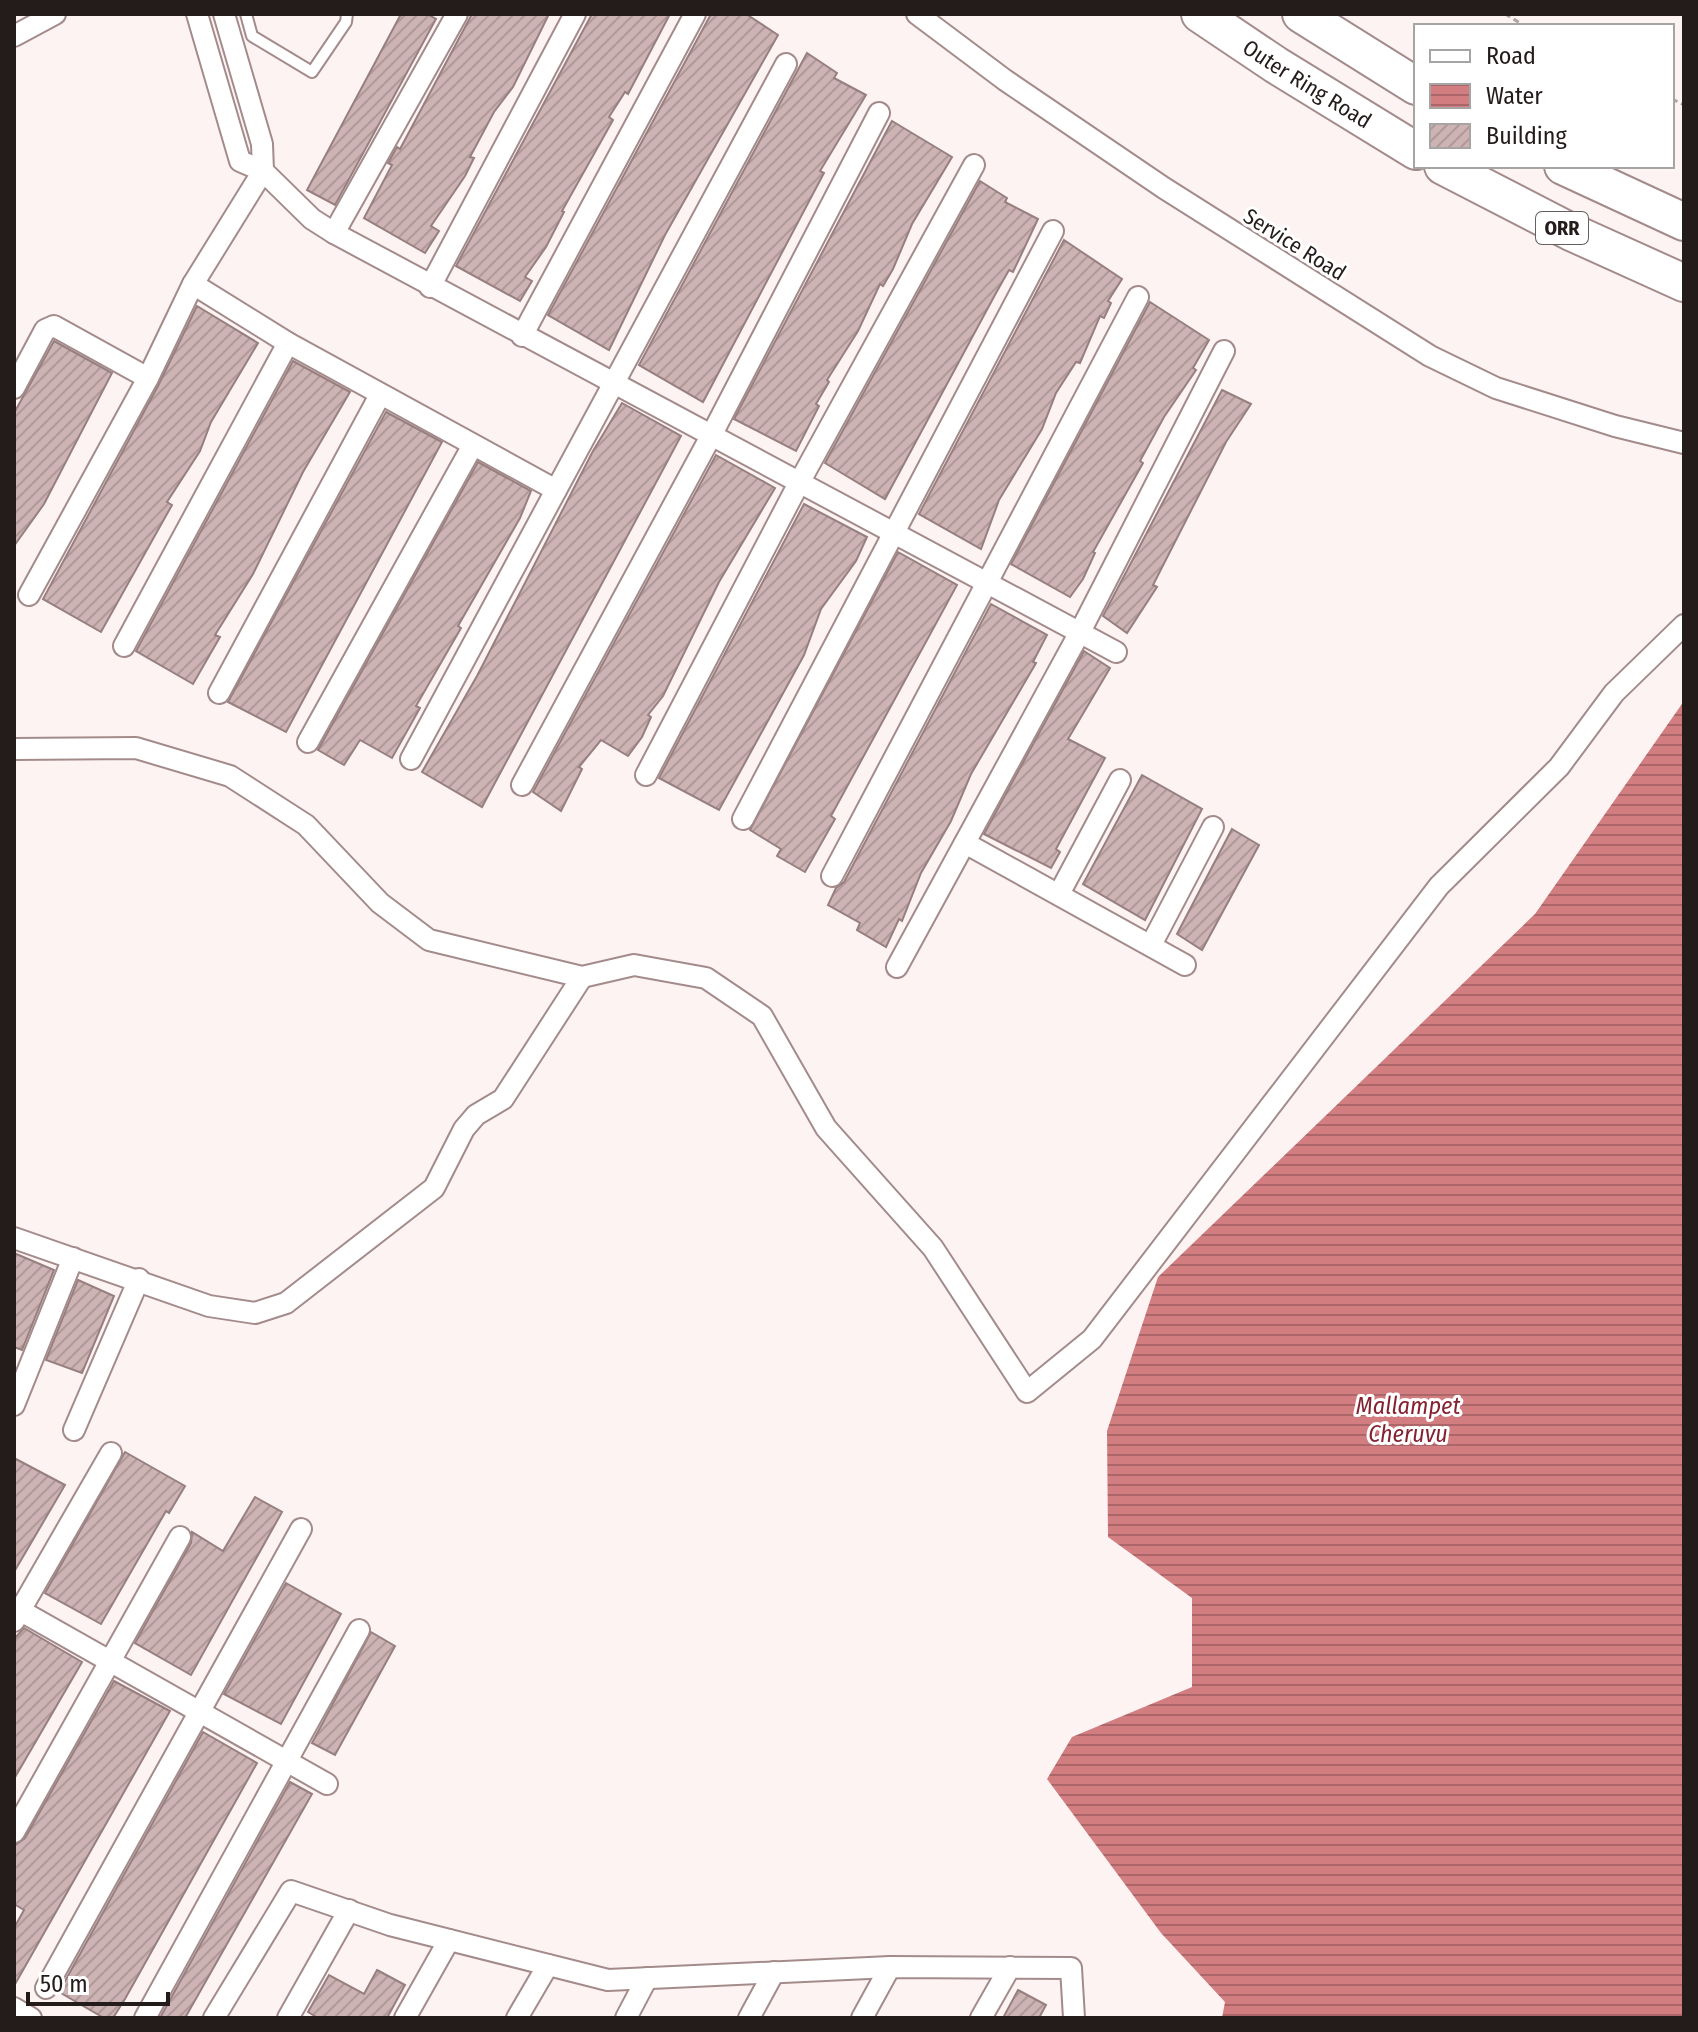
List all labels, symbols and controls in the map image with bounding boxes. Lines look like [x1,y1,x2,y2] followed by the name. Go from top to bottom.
[1414,24,1674,168] legend
[1238,34,1376,134] street label: Outer Ring Road
[1486,42,1536,70] text: Road
[1486,82,1543,110] text: Water
[1486,122,1568,150] text: Building
[1239,202,1351,286] street label: Service Road
[1536,212,1588,244] road number: ORR
[1356,1392,1460,1448] water label: Mallampet Cheruvu
[28,1956,168,2006] scale bar
[40,1970,88,1998] text: 50 m

